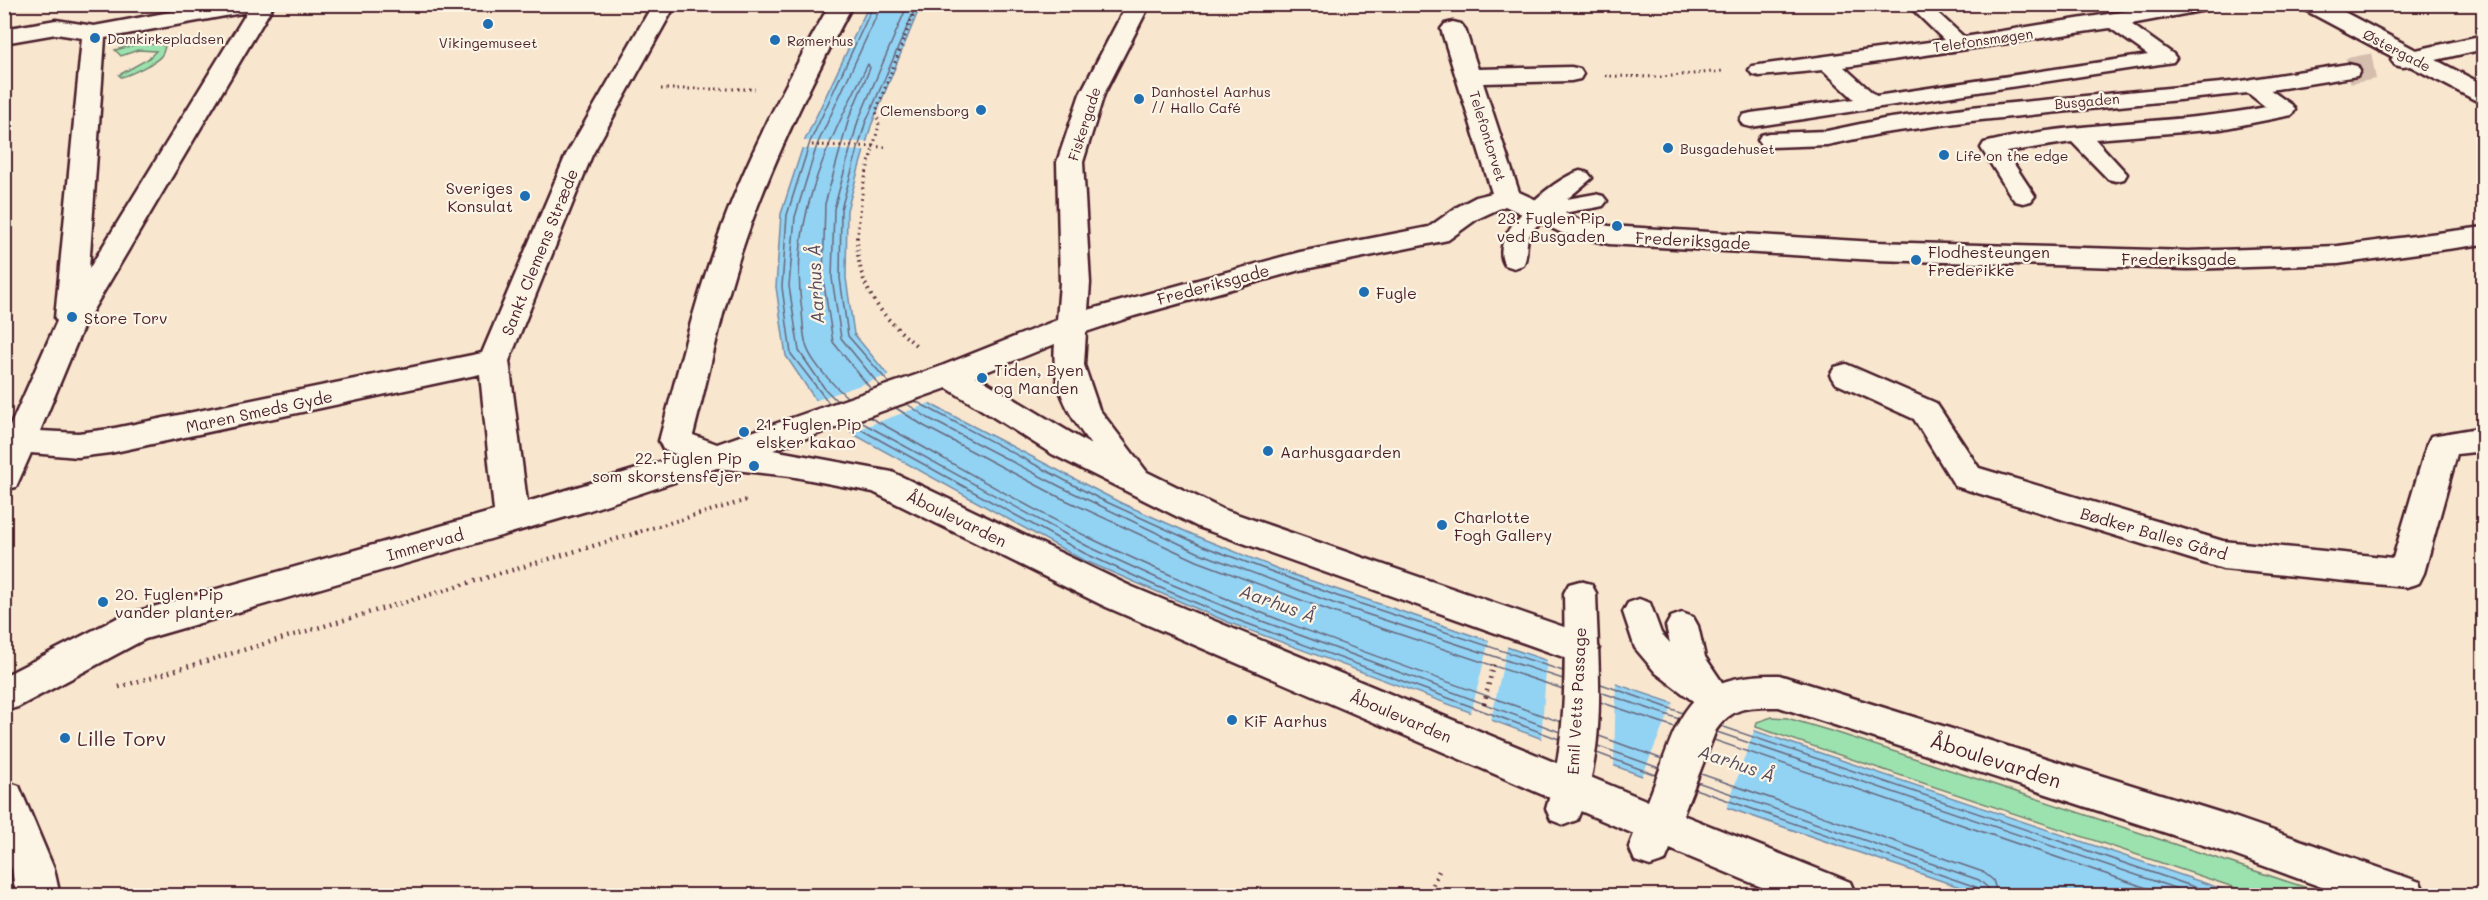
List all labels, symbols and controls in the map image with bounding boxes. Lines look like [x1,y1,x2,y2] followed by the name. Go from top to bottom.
[481,17,495,31] marker: Vikingemuseet
[1932,24,2034,56] street label: Telefonsmøgen
[2360,24,2434,76] street label: Østergade
[107,29,224,48] place label: Domkirkepladsen
[88,31,102,45] marker: Domkirkepladsen
[787,31,854,50] place label: Rømerhus
[439,33,537,52] place label: Vikingemuseet
[768,33,782,47] marker: Rømerhus
[1151,82,1271,117] place label: Danhostel Aarhus // Hallo Café
[1063,85,1105,163] street label: Fiskergade
[1465,88,1511,184] street label: Telefontorvet
[2054,89,2120,113] street label: Busgaden
[1132,92,1146,106] marker: Danhostel Aarhus // Hallo Café
[880,101,969,120] place label: Clemensborg
[974,103,988,117] marker: Clemensborg
[1680,139,1775,158] place label: Busgadehuset
[1661,141,1675,155] marker: Busgadehuset
[1956,146,2068,165] place label: Life on the edge
[1937,148,1951,162] marker: Life on the edge
[496,165,582,339] street label: Sankt Clemens Stræde
[446,177,513,216] place label: Sveriges Konsulat
[518,189,532,203] marker: Sveriges Konsulat
[1497,207,1605,246] place label: 23. Fuglen Pip ved Busgaden
[1610,219,1624,233] marker: 23. Fuglen Pip ved Busgaden
[1635,226,1751,254] street label: Frederiksgade
[1928,241,2050,280] place label: Flodhesteungen Frederikke
[801,244,829,324] water label: Aarhus Å
[2121,248,2237,269] street label: Frederiksgade
[1909,253,1923,267] marker: Flodhesteungen Frederikke
[1155,259,1271,309] street label: Frederiksgade
[1376,282,1417,303] place label: Fugle
[1357,285,1371,299] marker: Fugle
[84,307,168,328] place label: Store Torv
[65,310,79,324] marker: Store Torv
[994,359,1084,398] place label: Tiden, Byen og Manden
[975,371,989,385] marker: Tiden, Byen og Manden
[184,385,334,437] street label: Maren Smeds Gyde
[756,413,861,452] place label: 21. Fuglen Pip elsker kakao
[737,425,751,439] marker: 21. Fuglen Pip elsker kakao
[1280,441,1401,462] place label: Aarhusgaarden
[1261,444,1275,458] marker: Aarhusgaarden
[592,447,742,486] place label: 22. Fuglen Pip som skorstensfejer
[747,459,761,473] marker: 22. Fuglen Pip som skorstensfejer
[903,485,1011,551] street label: Åboulevarden
[2078,502,2230,564] street label: Bødker Balles Gård
[1454,506,1552,545] place label: Charlotte Fogh Gallery
[1435,518,1449,532] marker: Charlotte Fogh Gallery
[384,523,466,565] street label: Immervad
[1236,578,1320,628] water label: Aarhus Å
[115,583,233,622] place label: 20. Fuglen Pip vander planter
[96,595,110,609] marker: 20. Fuglen Pip vander planter
[1562,627,1590,775] street label: Emil Vetts Passage
[1347,685,1455,747] street label: Åboulevarden
[1244,710,1327,731] place label: KiF Aarhus
[1225,713,1239,727] marker: KiF Aarhus
[77,725,166,751] place label: Lille Torv
[1927,727,2065,793] street label: Åboulevarden
[58,731,72,745] marker: Lille Torv
[1695,739,1779,787] water label: Aarhus Å

